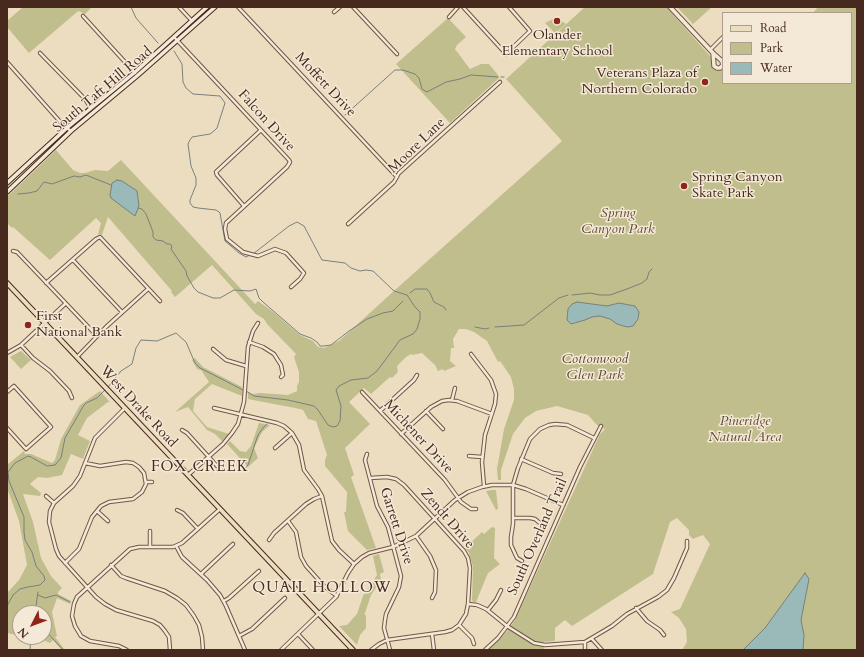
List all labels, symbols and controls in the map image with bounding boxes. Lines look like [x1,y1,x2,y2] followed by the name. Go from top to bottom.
[722,12,852,84] legend
[552,16,562,26] marker: Olander Elementary School
[760,20,786,36] text: Road
[501,28,613,60] place label: Olander Elementary School
[760,40,783,56] text: Park
[50,44,156,136] street label: South Taft Hill Road
[291,49,359,121] street label: Moffett Drive
[760,60,792,76] text: Water
[582,66,697,98] place label: Veterans Plaza of Northern Colorado
[700,77,710,87] marker: Veterans Plaza of Northern Colorado
[234,87,298,155] street label: Falcon Drive
[385,115,449,177] street label: Moore Lane
[692,170,783,202] place label: Spring Canyon Skate Park
[679,181,689,191] marker: Spring Canyon Skate Park
[581,206,655,238] park label: Spring Canyon Park
[36,309,122,342] place label: First National Bank
[23,320,33,330] marker: First National Bank
[562,352,628,384] park label: Cottonwood Glen Park
[96,363,180,451] street label: West Drake Road
[380,397,456,477] street label: Michener Drive
[708,414,782,446] park label: Pineridge Natural Area
[151,459,249,477] district label: FOX CREEK
[505,476,571,598] street label: South Overland Trail
[376,485,416,567] street label: Garrett Drive
[416,486,478,552] street label: Zendt Drive
[252,580,392,598] district label: QUAIL HOLLOW
[12,605,52,645] north arrow
[15,624,32,641] text: N

